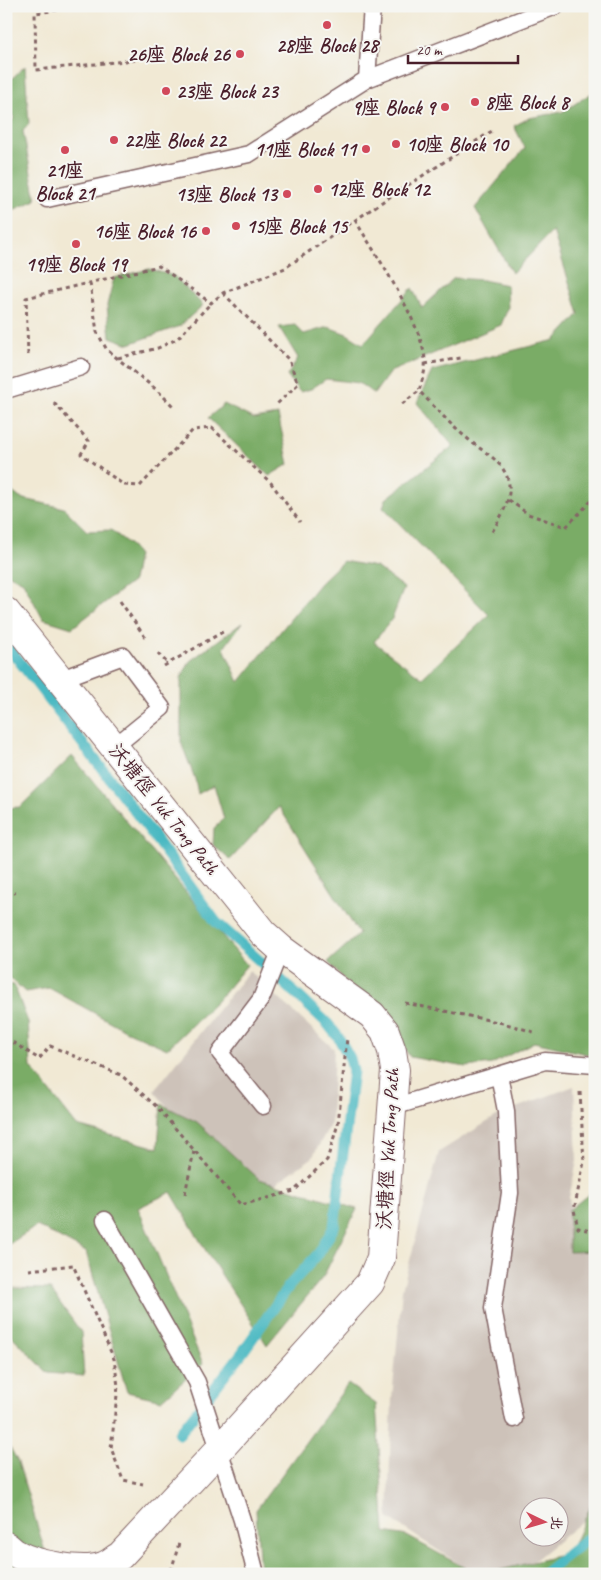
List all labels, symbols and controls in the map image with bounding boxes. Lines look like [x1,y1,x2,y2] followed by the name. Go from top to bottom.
[321,19,333,31] marker: 28座 Block 28
[408,32,518,64] scale bar
[276,33,381,58] place label: 28座 Block 28
[416,41,443,60] text: 20 m
[127,42,232,67] place label: 26座 Block 26
[234,48,246,60] marker: 26座 Block 26
[176,79,280,104] place label: 23座 Block 23
[160,85,172,97] marker: 23座 Block 23
[485,90,572,115] place label: 8座 Block 8
[352,95,437,120] place label: 9座 Block 9
[469,96,481,108] marker: 8座 Block 8
[439,101,451,113] marker: 9座 Block 9
[124,128,228,153] place label: 22座 Block 22
[406,132,510,157] place label: 10座 Block 10
[108,134,120,146] marker: 22座 Block 22
[254,137,358,162] place label: 11座 Block 11
[390,138,402,150] marker: 10座 Block 10
[360,143,372,155] marker: 11座 Block 11
[59,144,71,156] marker: 21座 Block 21
[36,158,96,206] place label: 21座 Block 21
[328,177,432,202] place label: 12座 Block 12
[175,182,279,207] place label: 13座 Block 13
[312,183,324,195] marker: 12座 Block 12
[281,188,293,200] marker: 13座 Block 13
[246,214,349,239] place label: 15座 Block 15
[93,219,198,244] place label: 16座 Block 16
[230,220,242,232] marker: 15座 Block 15
[200,225,212,237] marker: 16座 Block 16
[70,238,82,250] marker: 19座 Block 19
[25,252,129,277] place label: 19座 Block 19
[103,738,225,880] street label: 沃塘徑 Yuk Tong Path
[371,1067,405,1230] street label: 沃塘徑 Yuk Tong Path
[518,1498,568,1548] north arrow
[547,1515,566,1531] text: 北

